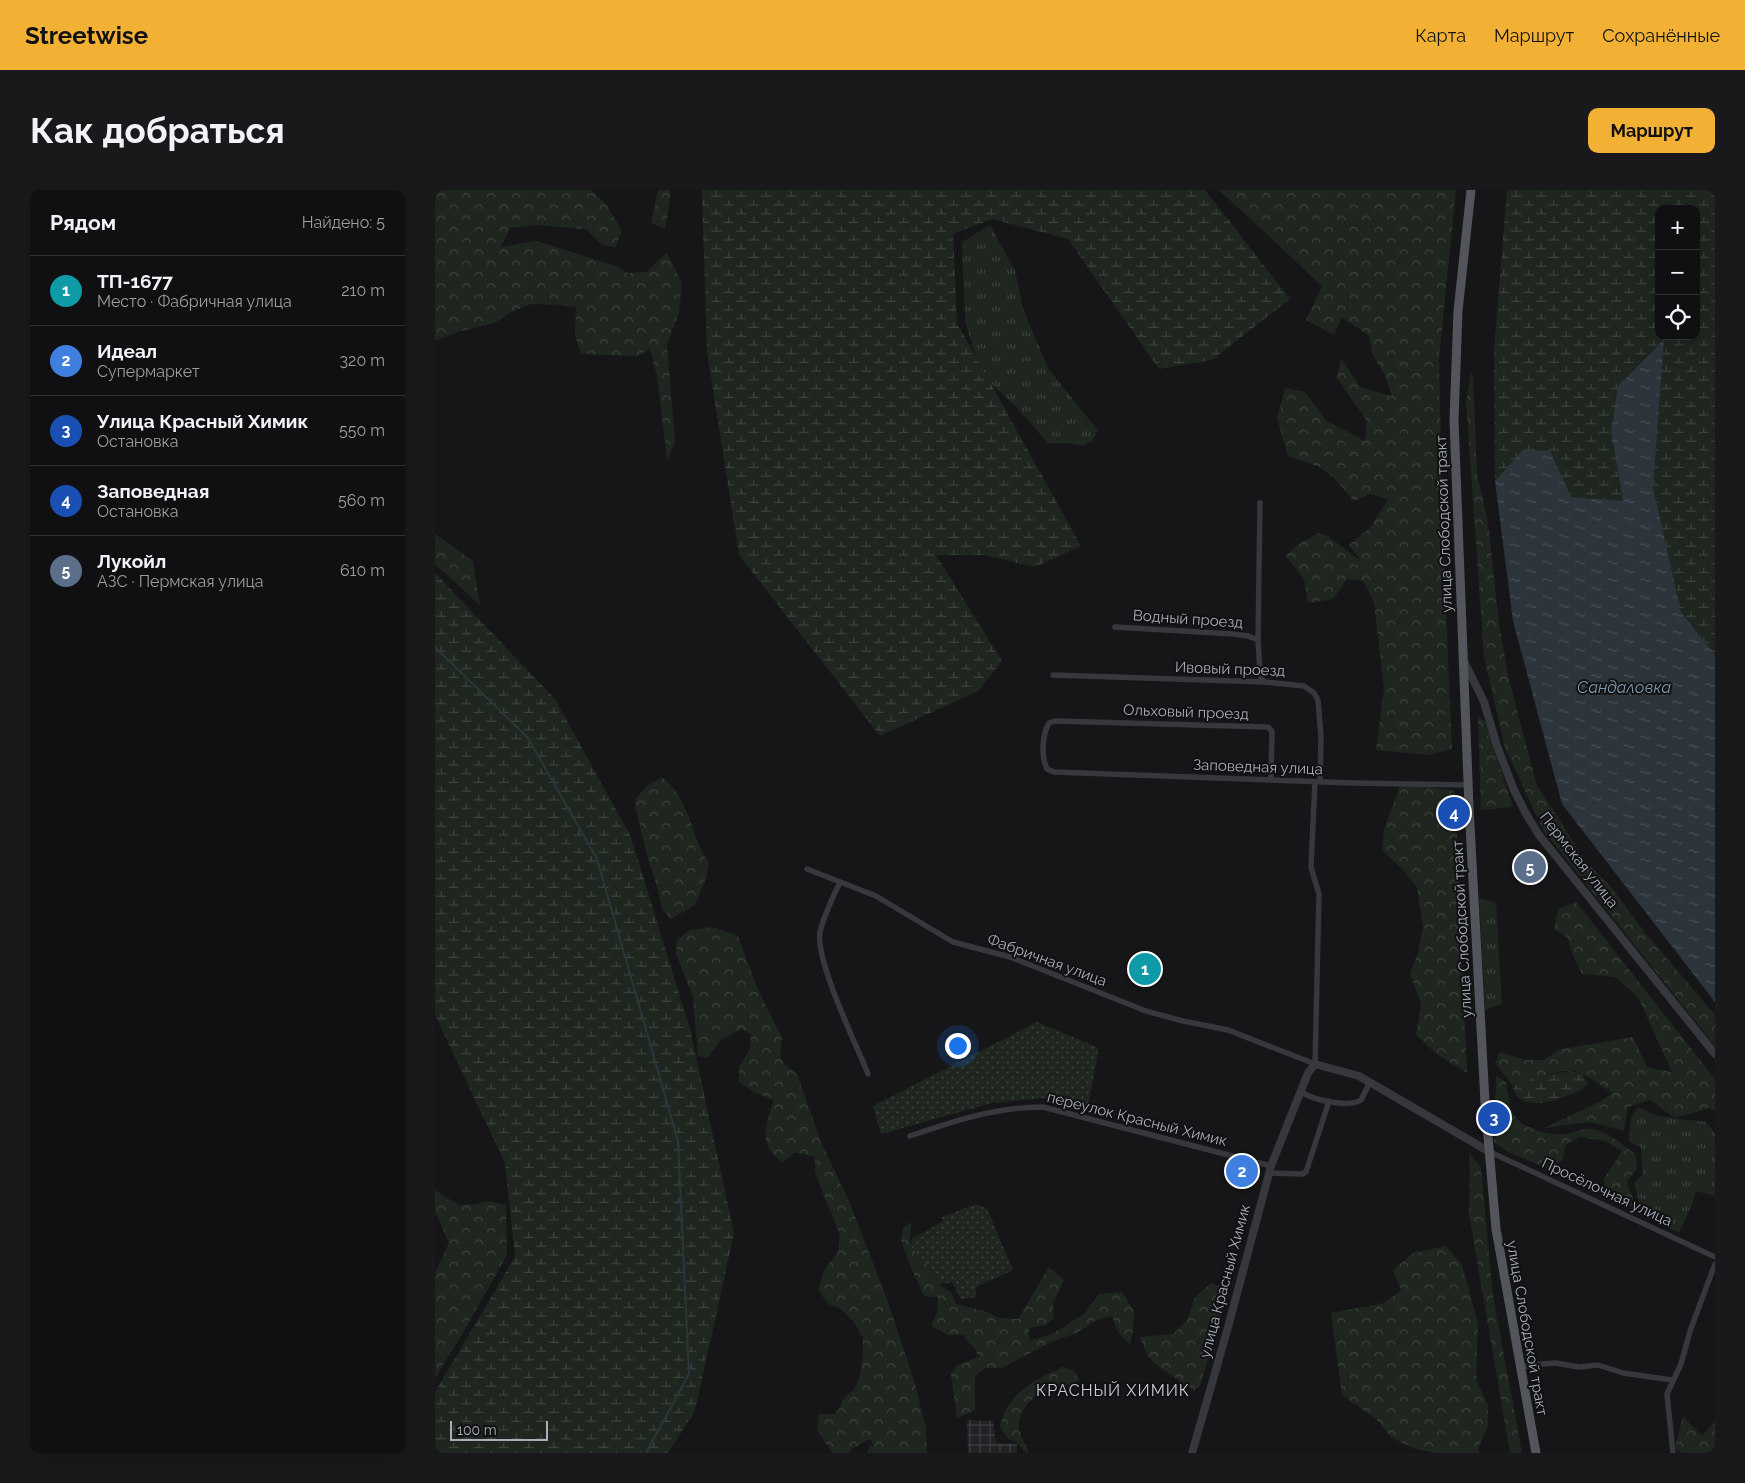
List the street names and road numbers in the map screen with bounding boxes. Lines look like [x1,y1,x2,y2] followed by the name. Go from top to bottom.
[1432,435,1456,613] street label: улица Слободской тракт
[1132,606,1244,632] street label: Водный проезд
[1175,658,1286,680] street label: Ивовый проезд
[1123,701,1249,723] street label: Ольховый проезд
[1193,756,1323,778] street label: Заповедная улица
[1536,808,1622,912] street label: Пермская улица
[1448,840,1476,1018] street label: улица Слободской тракт
[985,930,1109,990] street label: Фабричная улица
[1045,1088,1229,1150] street label: переулок Красный Химик
[1539,1154,1675,1230] street label: Просёлочная улица
[1196,1202,1254,1360] street label: улица Красный Химик
[1503,1239,1551,1417] street label: улица Слободской тракт

